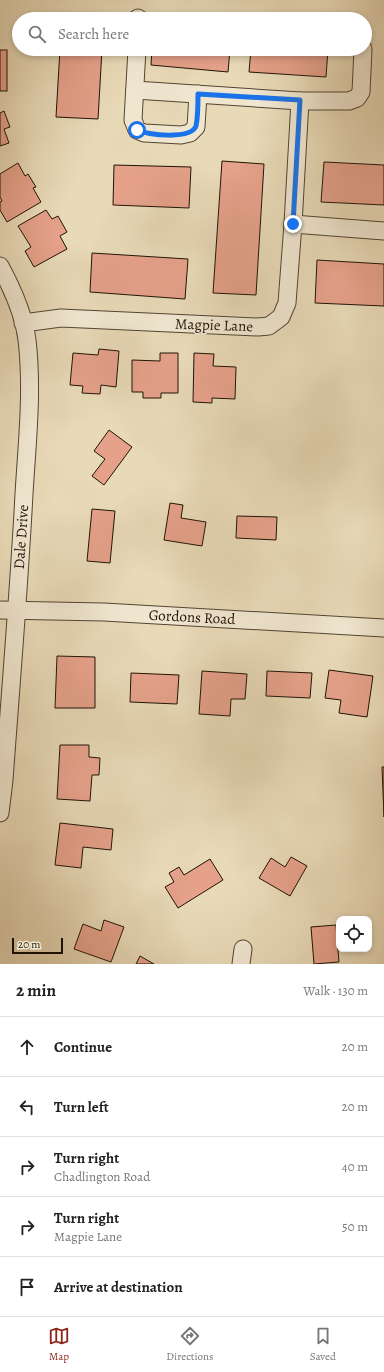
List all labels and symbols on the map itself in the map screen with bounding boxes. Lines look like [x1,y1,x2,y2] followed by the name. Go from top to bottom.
[128,121,146,139] route start
[284,215,302,233] route end
[174,314,254,336] street label: Magpie Lane
[9,504,33,570] street label: Dale Drive
[148,605,237,629] street label: Gordons Road
[12,936,63,955] scale bar

